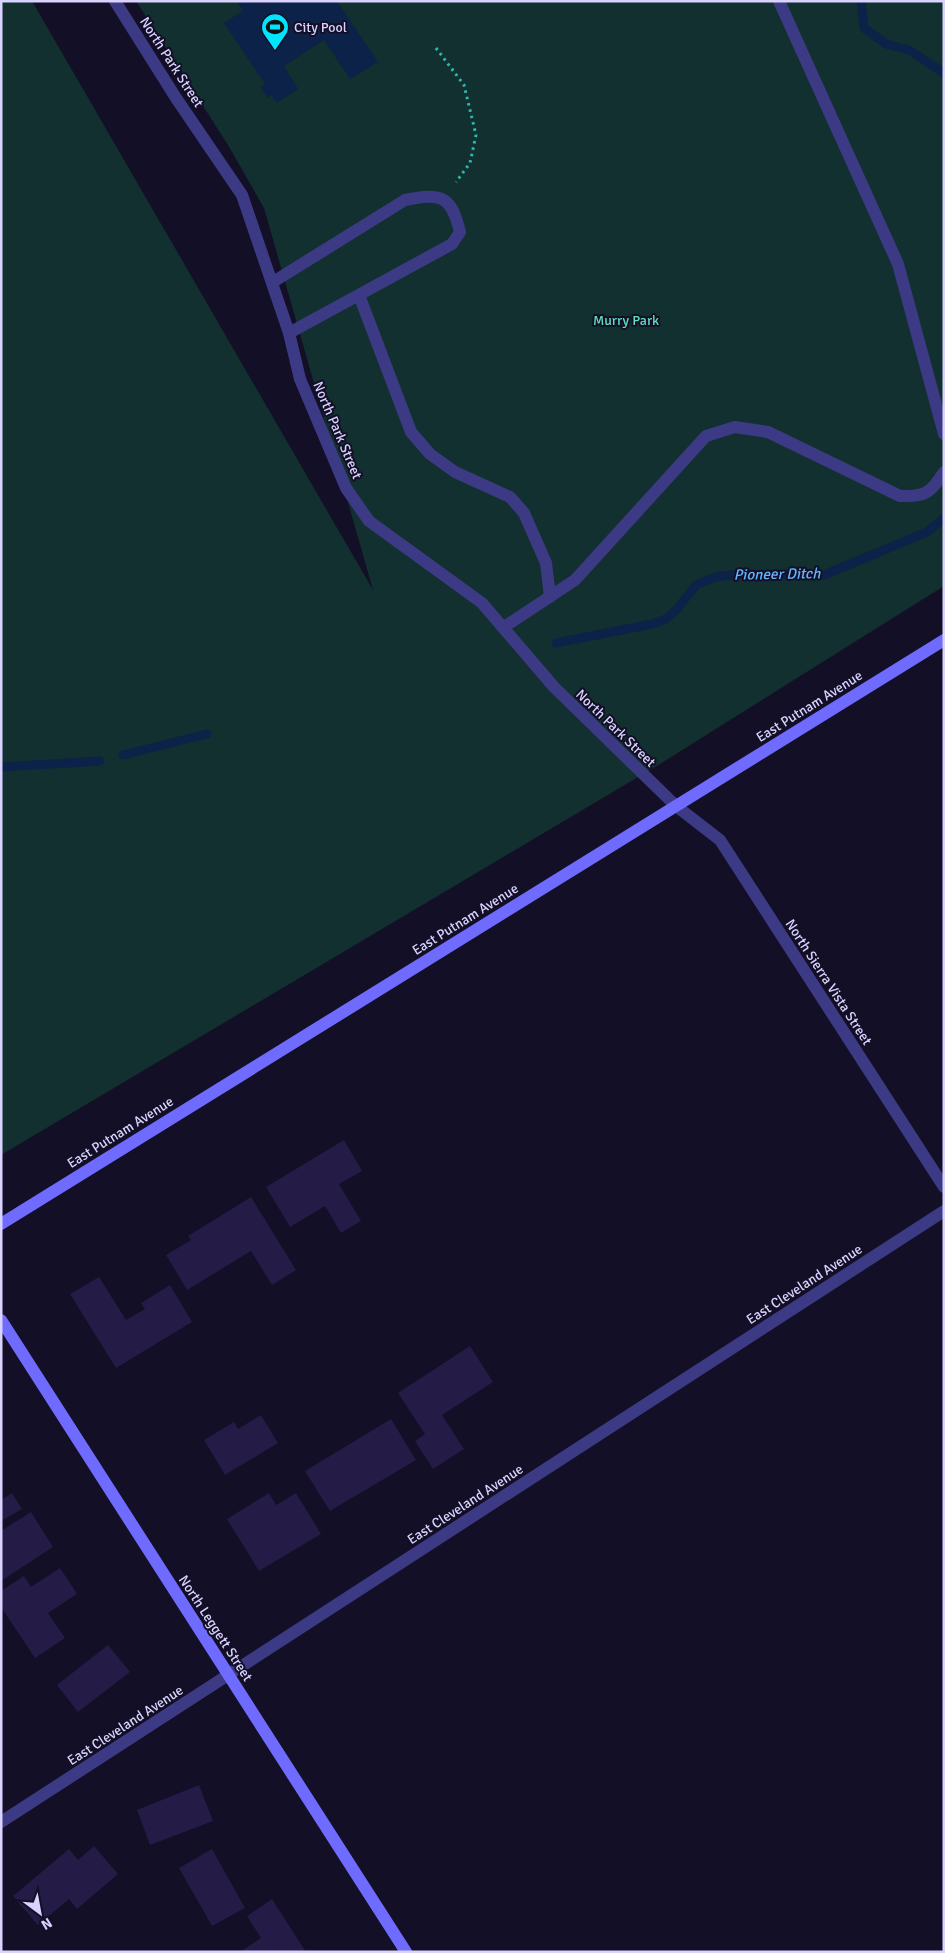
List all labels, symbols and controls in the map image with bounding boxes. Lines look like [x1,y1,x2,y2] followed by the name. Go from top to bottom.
[260,12,290,51] sports icon: City Pool
[136,14,207,111] street label: North Park Street
[294,19,347,36] place label: City Pool
[593,312,659,329] park label: Murry Park
[309,379,366,482] street label: North Park Street
[734,564,821,584] water label: Pioneer Ditch
[753,667,866,746] street label: East Putnam Avenue
[572,686,659,771] street label: North Park Street
[409,880,522,959] street label: East Putnam Avenue
[782,916,876,1048] street label: North Sierra Vista Street
[64,1093,177,1172] street label: East Putnam Avenue
[743,1241,865,1328] street label: East Cleveland Avenue
[404,1461,526,1548] street label: East Cleveland Avenue
[175,1572,256,1685] street label: North Leggett Street
[64,1682,186,1769] street label: East Cleveland Avenue
[15,1888,65,1938] north arrow
[38,1914,55,1933] text: N

